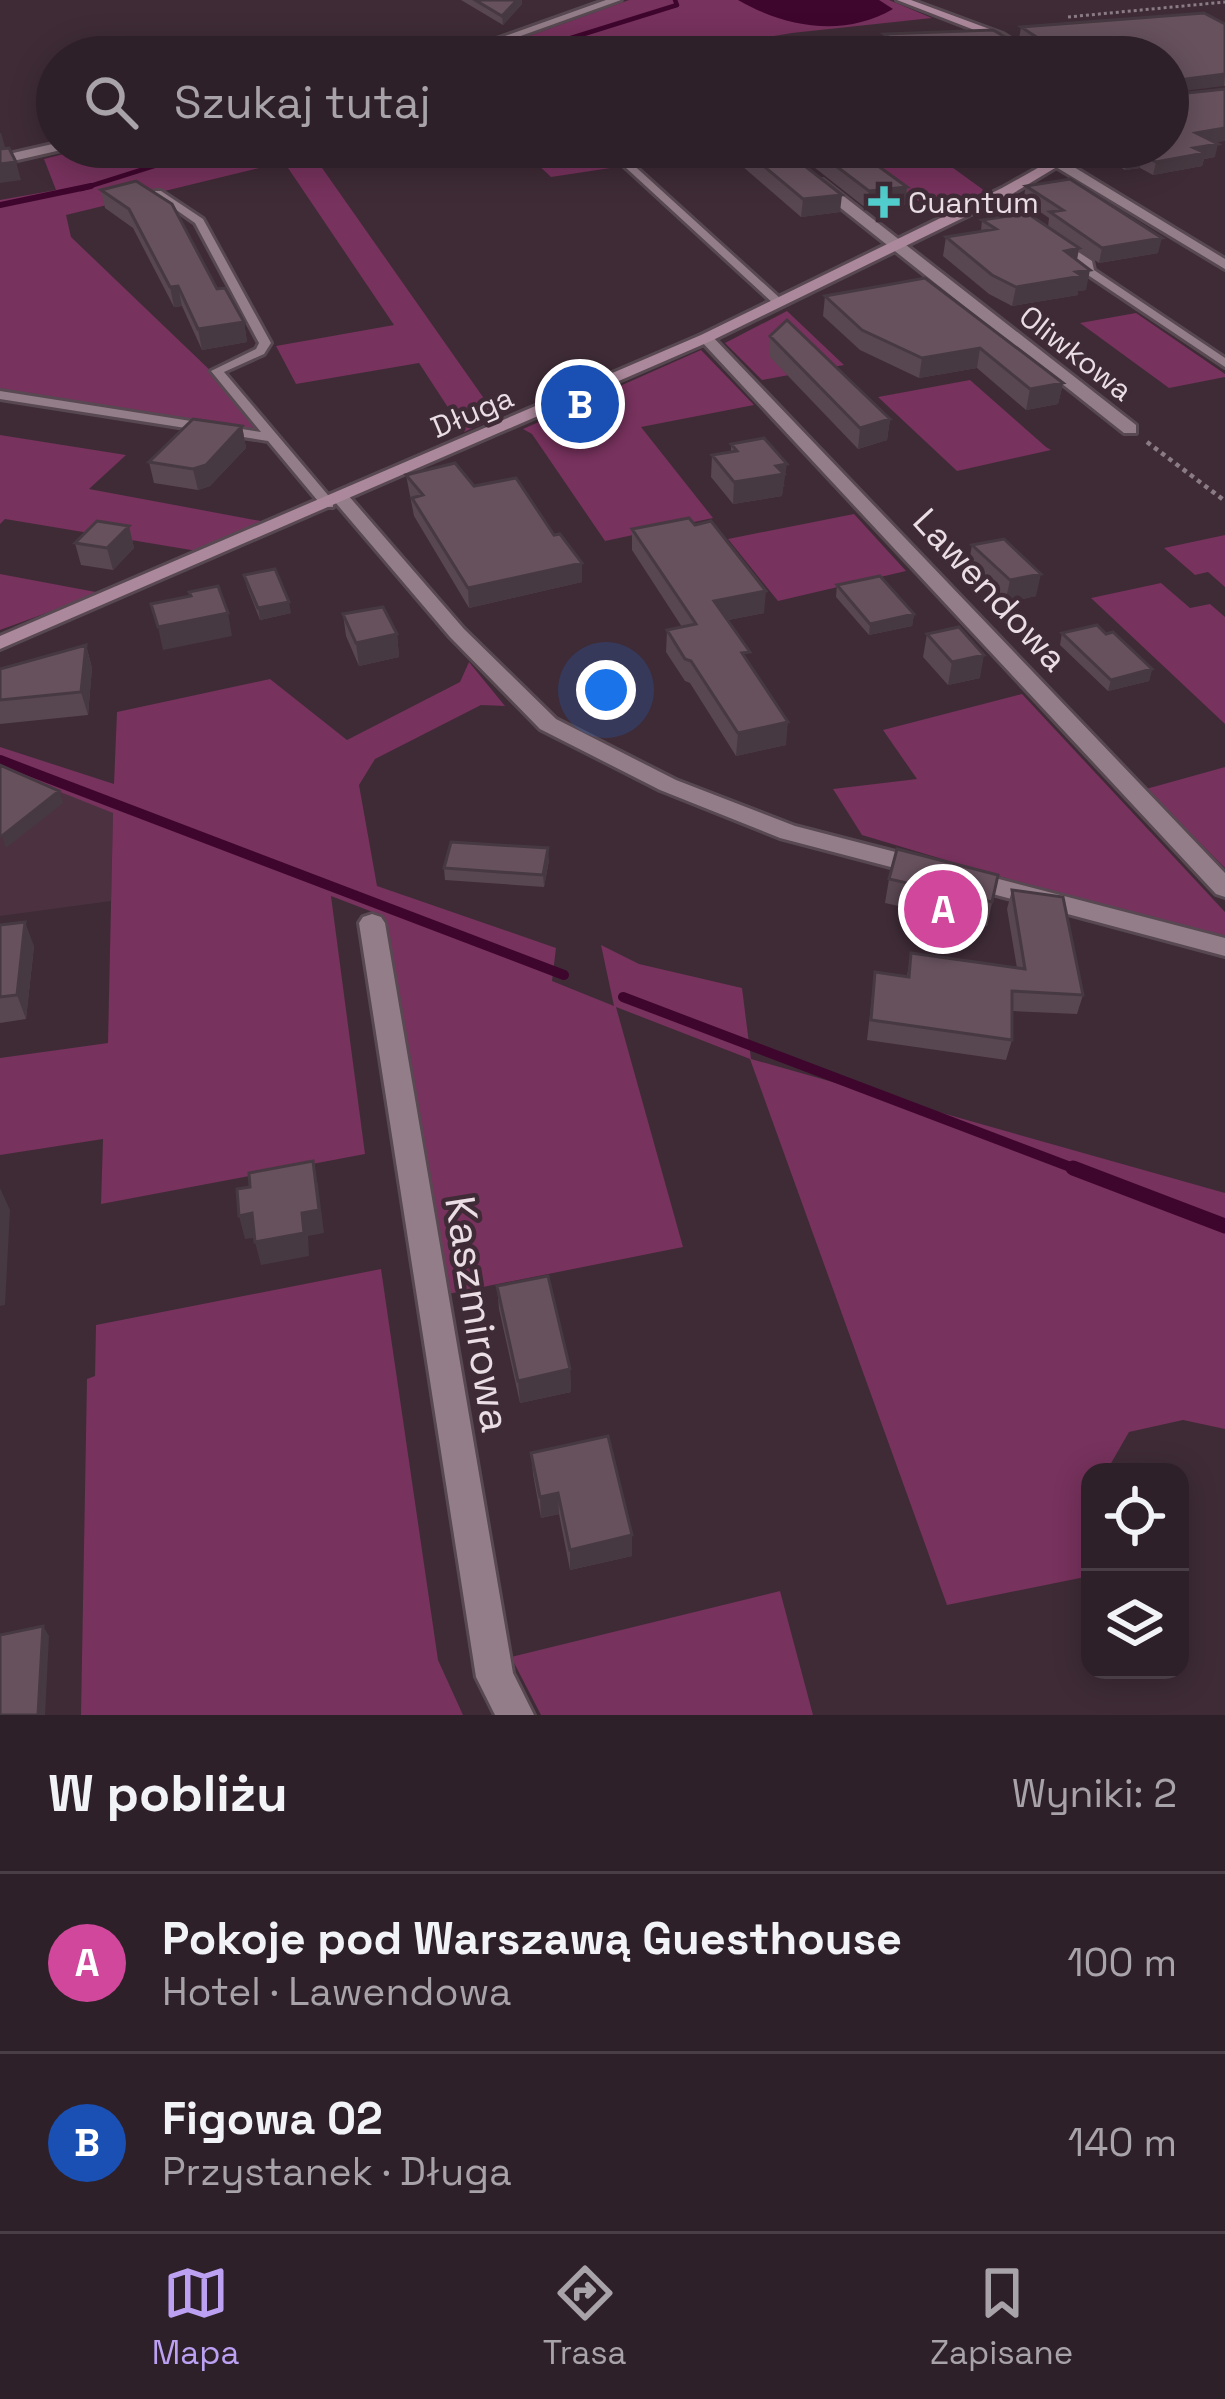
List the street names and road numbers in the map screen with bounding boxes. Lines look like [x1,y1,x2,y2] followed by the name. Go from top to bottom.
[1011,297,1141,409] street label: Oliwkowa
[425,377,519,447] street label: Długa
[903,499,1077,681] street label: Lawendowa
[433,1192,523,1436] street label: Kaszmirowa

